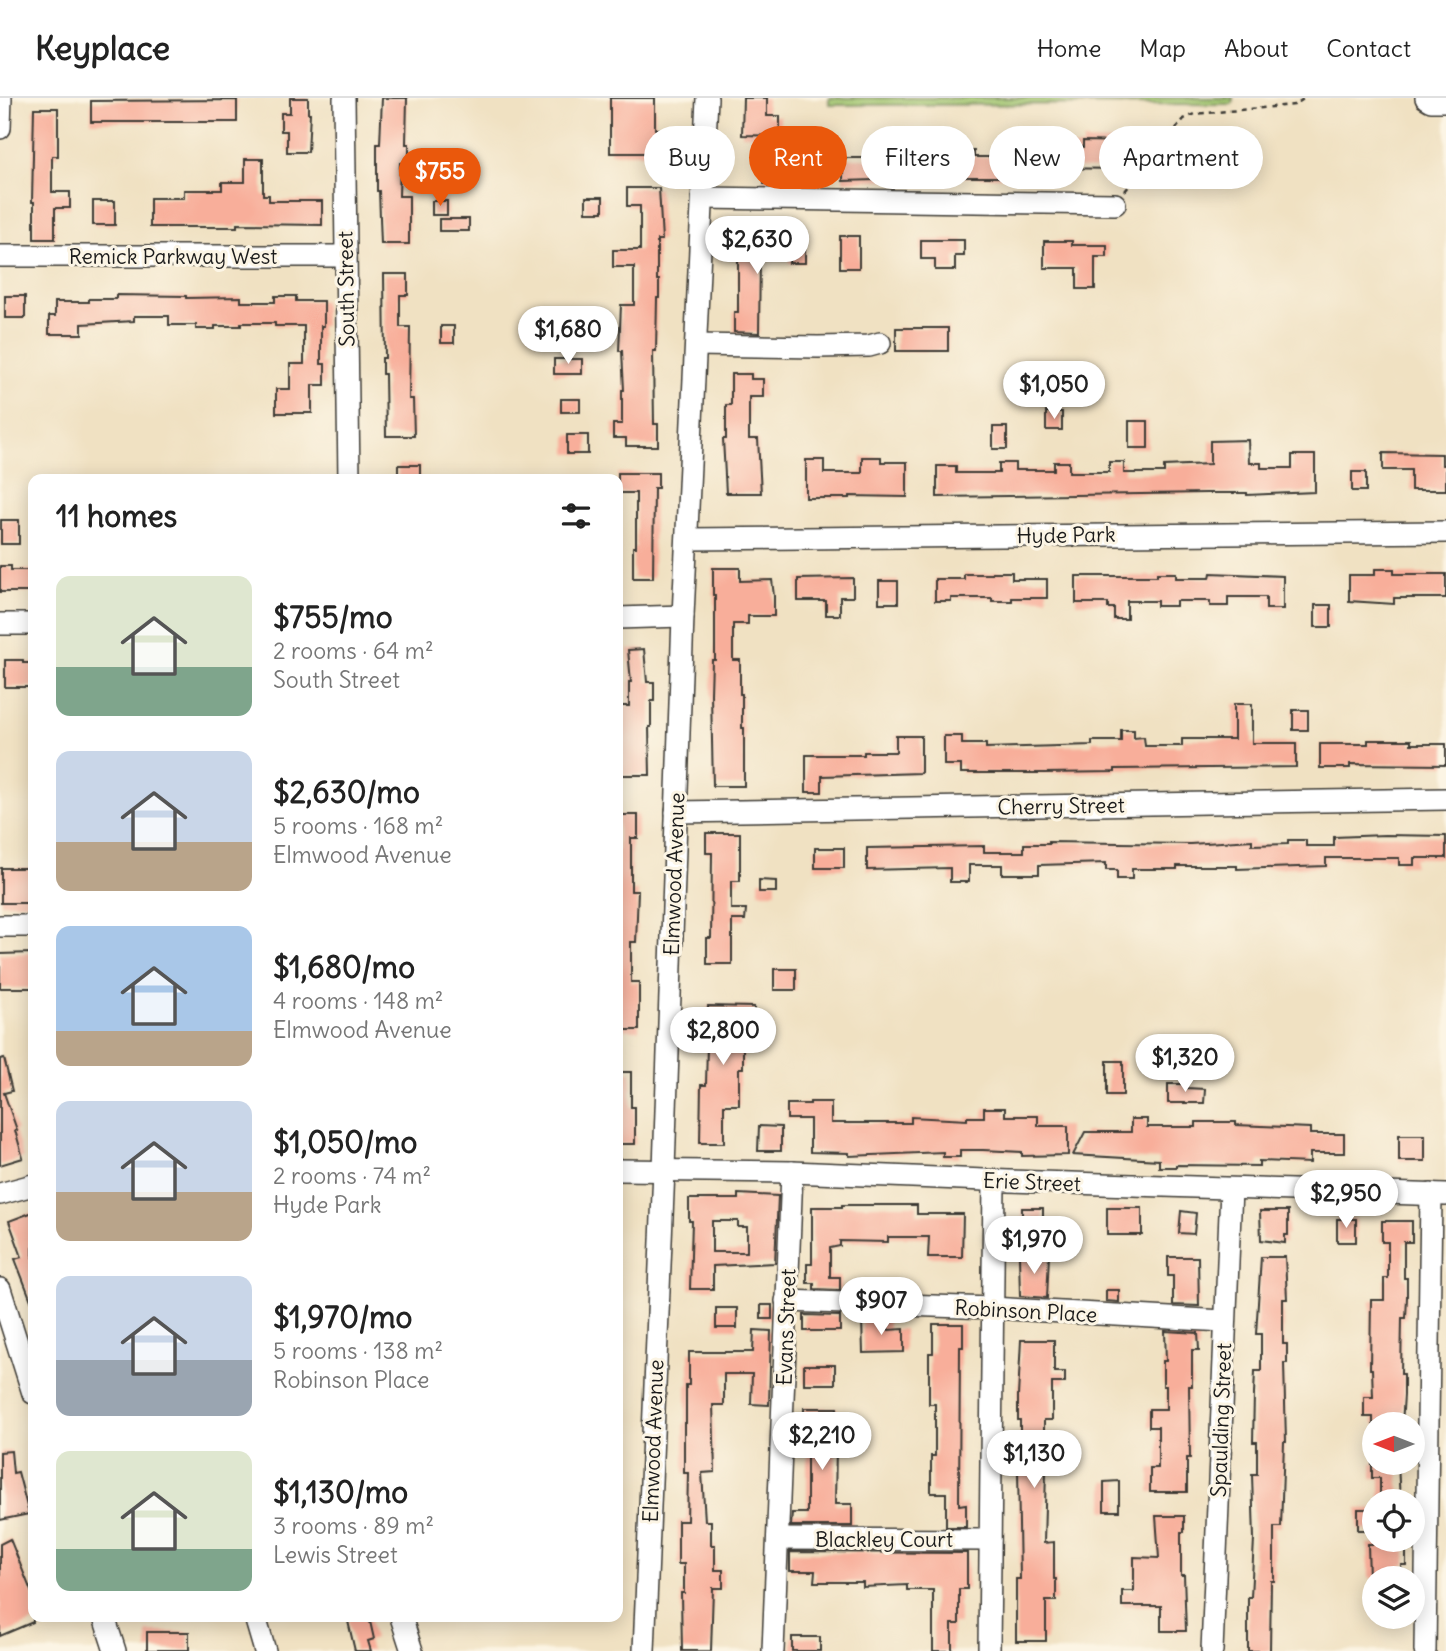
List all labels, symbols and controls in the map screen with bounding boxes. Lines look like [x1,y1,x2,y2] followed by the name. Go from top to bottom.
[35,27,170,69] text: Keyplace
[1037,33,1101,63] text: Home
[1139,33,1186,63] text: Map
[1224,33,1288,63] text: About
[1326,33,1411,63] text: Contact
[644,126,735,189] chip: Buy
[749,126,847,189] chip: Rent
[861,126,975,189] chip: Filters
[989,126,1085,189] chip: New
[1099,126,1263,189] chip: Apartment
[399,148,481,208] pin: $755
[415,156,465,185] text: $755
[700,216,814,276] pin: $2,630
[721,224,793,253] text: $2,630
[331,231,361,347] street label: South Street
[69,243,277,270] street label: Remick Parkway West
[511,306,625,366] pin: $1,680
[534,314,602,343] text: $1,680
[997,362,1111,421] pin: $1,050
[1019,369,1089,398] text: $1,050
[56,497,177,535] text: 11 homes
[557,497,595,535] icon: filters
[1016,521,1116,549] street label: Hyde Park
[273,598,393,636] text: $755/mo
[112,604,196,688] icon: home
[273,636,434,665] text: 2 rooms · 64 m²
[273,665,400,694] text: South Street
[273,773,420,811] text: $2,630/mo
[112,779,196,863] icon: home
[997,791,1125,821] street label: Cherry Street
[658,792,690,956] street label: Elmwood Avenue
[273,811,443,840] text: 5 rooms · 168 m²
[273,840,452,869] text: Elmwood Avenue
[273,948,415,986] text: $1,680/mo
[112,954,196,1038] icon: home
[273,986,443,1015] text: 4 rooms · 148 m²
[666,1007,780,1067] pin: $2,800
[273,1015,452,1044] text: Elmwood Avenue
[686,1015,760,1044] text: $2,800
[1128,1034,1242,1094] pin: $1,320
[1151,1042,1219,1071] text: $1,320
[273,1123,417,1161] text: $1,050/mo
[112,1129,196,1213] icon: home
[273,1161,431,1190] text: 2 rooms · 74 m²
[983,1167,1081,1197] street label: Erie Street
[1289,1170,1403,1230] pin: $2,950
[1310,1178,1382,1207] text: $2,950
[273,1190,381,1219] text: Hyde Park
[977,1216,1091,1276] pin: $1,970
[1001,1224,1067,1253] text: $1,970
[770,1268,802,1386] street label: Evans Street
[840,1278,922,1337] pin: $907
[855,1285,907,1314] text: $907
[954,1294,1098,1328] street label: Robinson Place
[273,1298,412,1336] text: $1,970/mo
[112,1304,196,1388] icon: home
[273,1336,443,1365] text: 5 rooms · 138 m²
[1205,1342,1237,1498] street label: Spaulding Street
[637,1359,669,1523] street label: Elmwood Avenue
[273,1365,429,1394] text: Robinson Place
[765,1412,879,1472] pin: $2,210
[1362,1412,1424,1475] north arrow
[1362,1412,1425,1629] map controls
[788,1420,856,1449] text: $2,210
[977,1430,1091,1490] pin: $1,130
[1003,1438,1065,1467] text: $1,130
[273,1473,408,1511] text: $1,130/mo
[112,1479,196,1563] icon: home
[1362,1489,1425,1552] button: locate
[273,1511,434,1540] text: 3 rooms · 89 m²
[815,1526,953,1553] street label: Blackley Court
[273,1540,398,1569] text: Lewis Street
[1362,1566,1425,1629] button: layers

